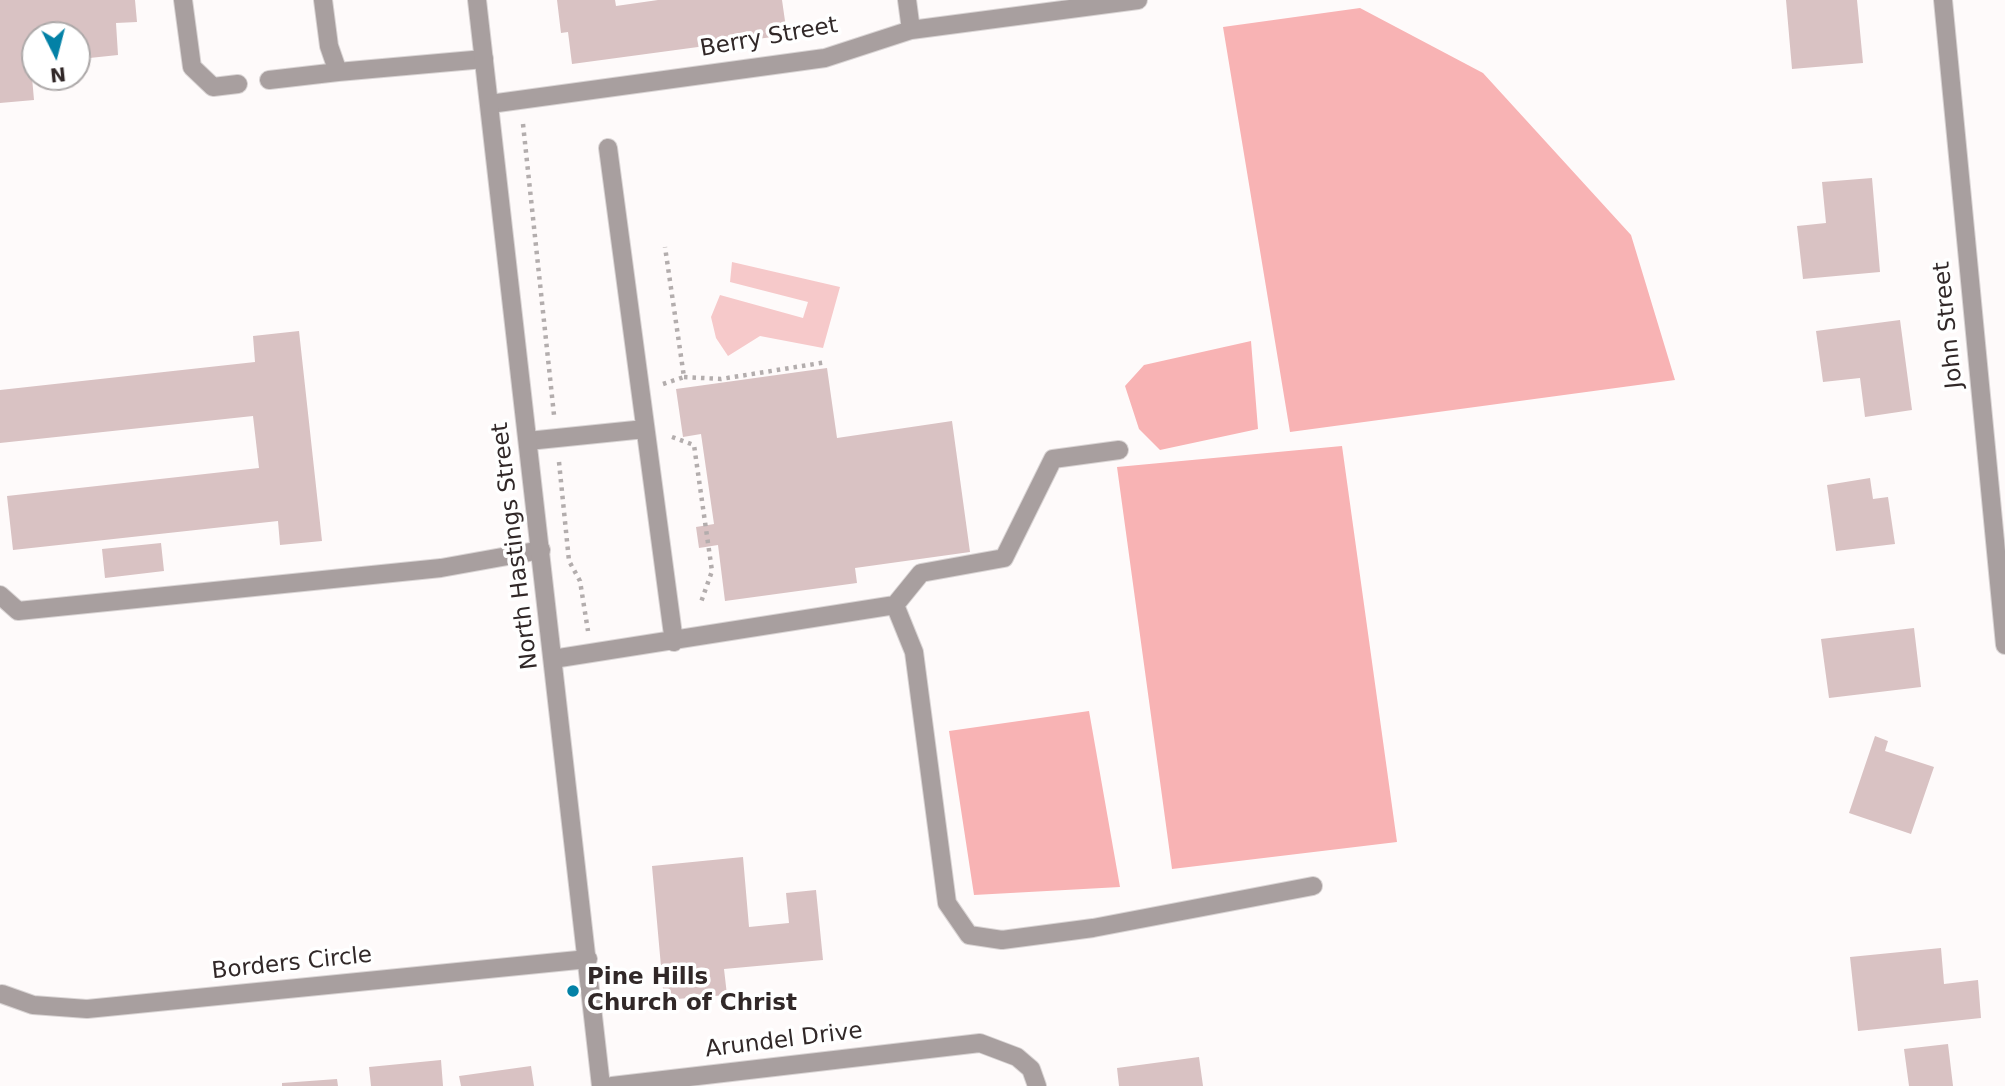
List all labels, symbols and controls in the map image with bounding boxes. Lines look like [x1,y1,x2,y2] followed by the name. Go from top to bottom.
[698,12,840,64] street label: Berry Street
[21,21,91,91] north arrow
[49,63,67,87] text: N
[1929,260,1969,390] street label: John Street
[487,421,545,671] street label: North Hastings Street
[211,942,373,986] street label: Borders Circle
[587,964,797,1018] place label: Pine Hills Church of Christ
[565,983,581,999] marker: Pine Hills Church of Christ
[704,1018,864,1064] street label: Arundel Drive

